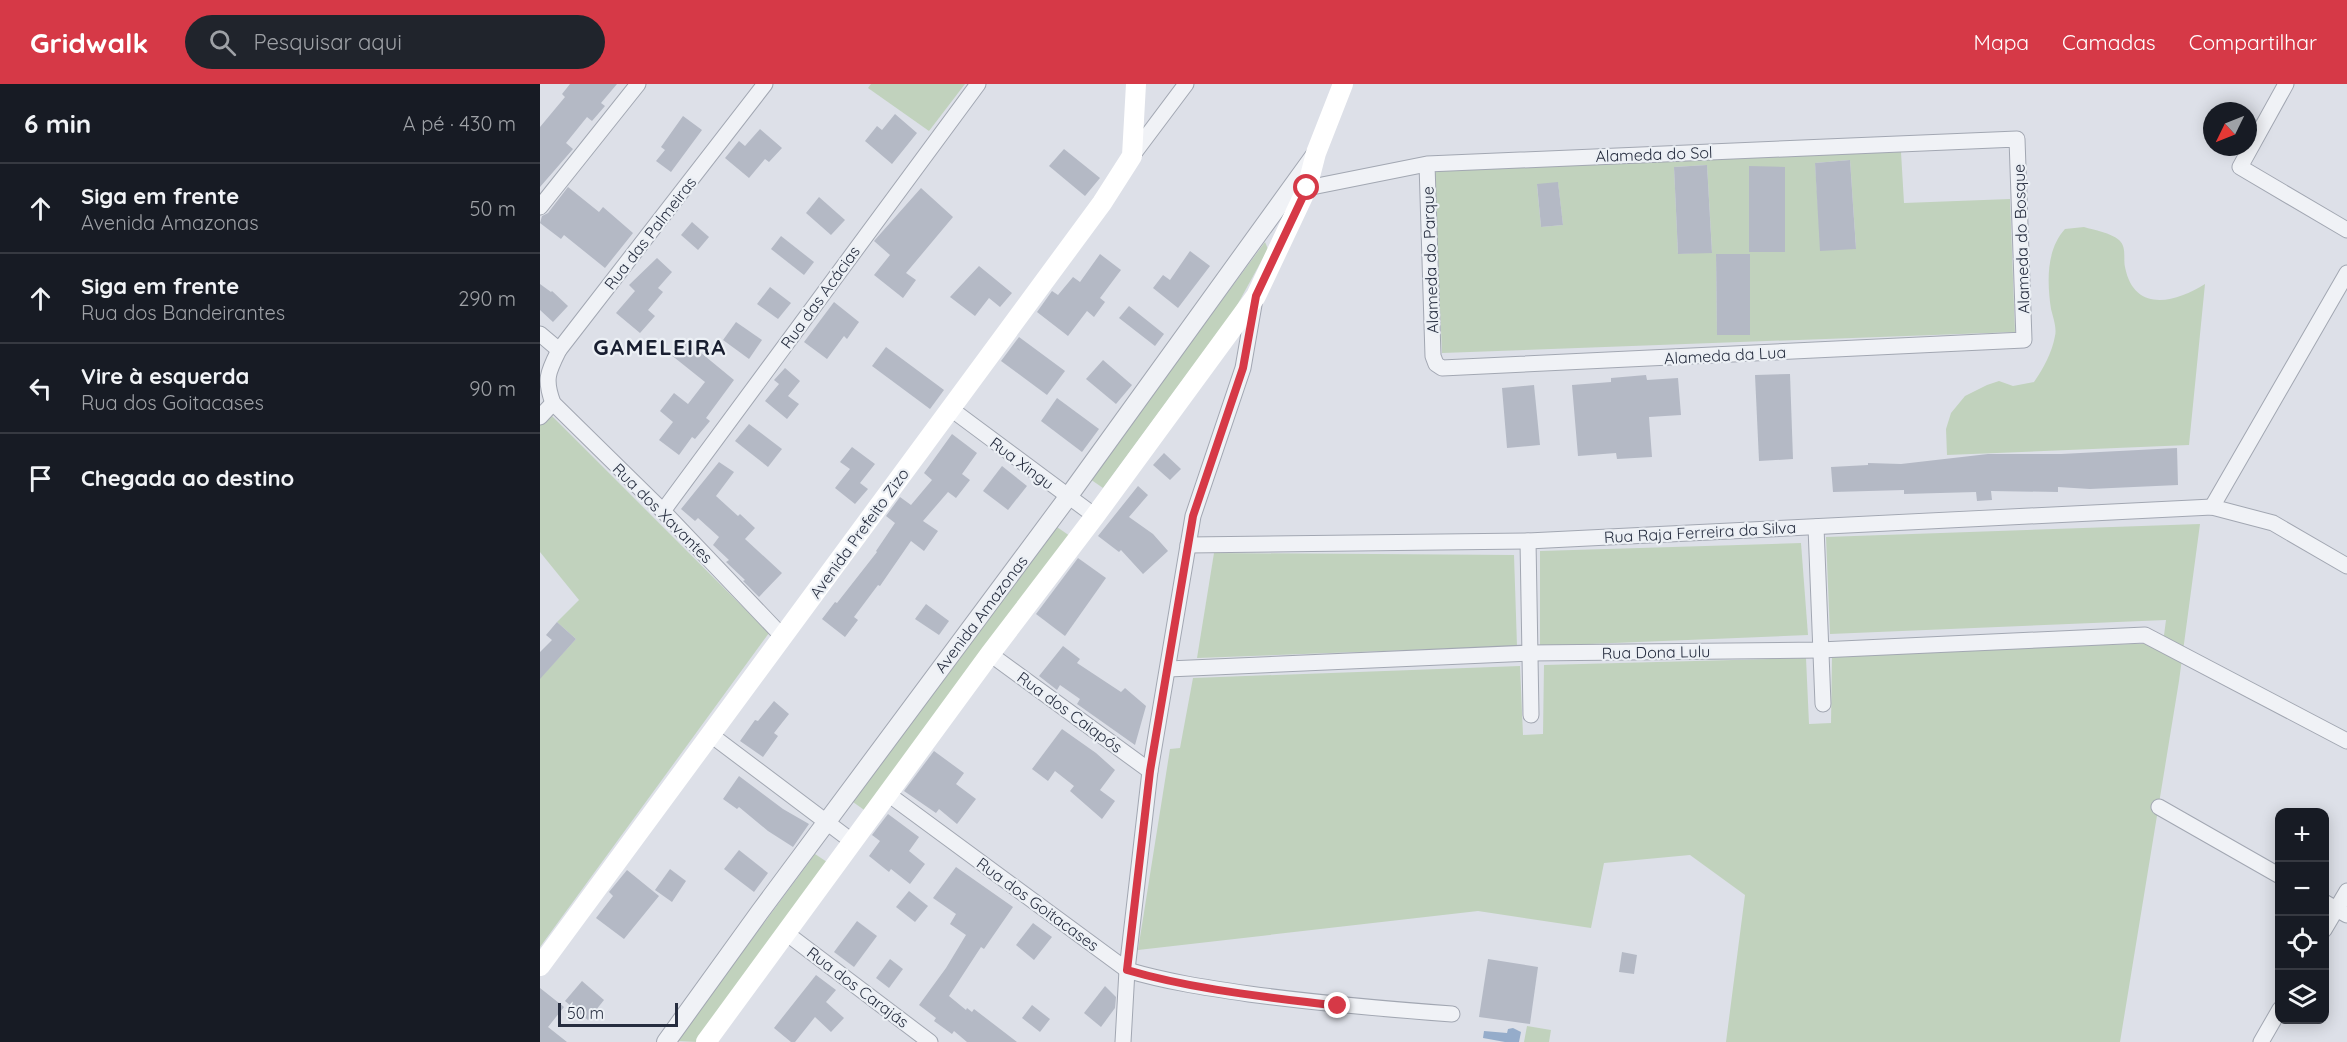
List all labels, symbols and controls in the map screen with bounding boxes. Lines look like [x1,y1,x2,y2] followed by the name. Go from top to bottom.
[185,15,605,69] search box
[30,25,149,60] text: Gridwalk
[206,26,239,59] icon: search
[254,28,402,56] text: Pesquisar aqui
[1974,29,2029,55] text: Mapa
[2062,29,2156,55] text: Camadas
[2189,29,2317,55] text: Compartilhar
[2203,102,2257,156] north arrow
[24,107,91,140] text: 6 min
[403,111,516,136] text: A pé · 430 m
[1595,142,1713,166] street label: Alameda do Sol
[2008,164,2034,314] street label: Alameda do Bosque
[600,172,700,294] street label: Rua das Palmeiras
[1293,174,1319,200] route start
[81,182,239,210] text: Siga em frente
[1417,186,1443,334] street label: Alameda do Parque
[24,192,57,225] icon: ahead
[470,196,516,221] text: 50 m
[81,210,259,235] text: Avenida Amazonas
[776,242,864,352] street label: Rua das Acácias
[81,272,239,300] text: Siga em frente
[24,282,57,315] icon: ahead
[458,286,516,311] text: 290 m
[81,300,285,325] text: Rua dos Bandeirantes
[593,333,727,361] district label: GAMELEIRA
[1663,342,1787,368] street label: Alameda da Lua
[81,362,249,390] text: Vire à esquerda
[24,372,57,405] icon: left
[469,376,516,401] text: 90 m
[81,390,264,415] text: Rua dos Goitacases
[986,432,1058,494] street label: Rua Xingu
[609,459,717,567] street label: Rua dos Xavantes
[24,462,57,495] icon: arrive
[81,464,294,492] text: Chegada ao destino
[805,464,913,602] street label: Avenida Prefeito Zizo
[1603,517,1797,547] street label: Rua Raja Ferreira da Silva
[930,551,1032,677] street label: Avenida Amazonas
[1602,641,1710,663] street label: Rua Dona Lulu
[1014,667,1126,757] street label: Rua dos Caiapós
[2275,808,2329,1024] map controls
[2275,808,2329,862] button: +
[973,853,1103,955] street label: Rua dos Goitacases
[2275,862,2329,916] button: −
[2275,916,2329,970] button: locate
[803,942,913,1032] street label: Rua dos Carajás
[2275,970,2329,1024] button: layers
[1324,992,1350,1018] route end
[558,1000,678,1028] scale bar
[567,1003,604,1023] text: 50 m

